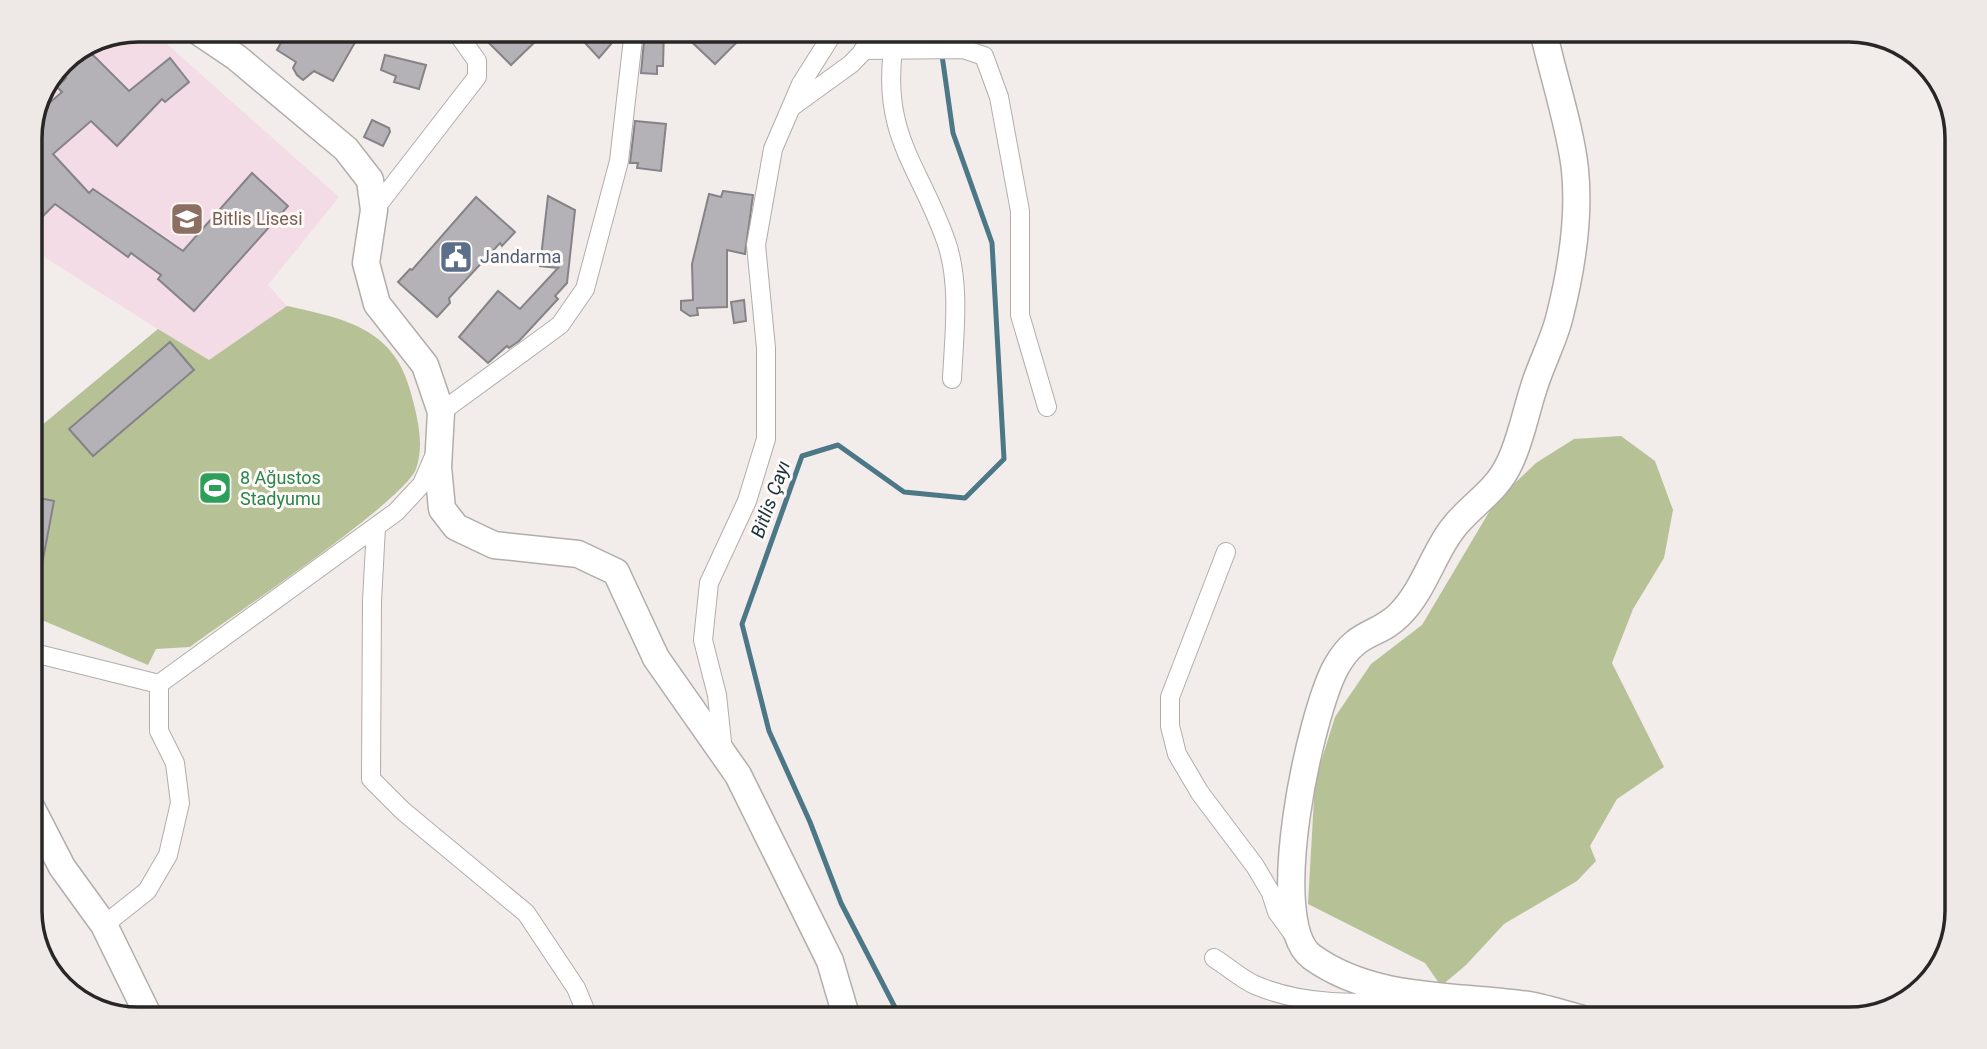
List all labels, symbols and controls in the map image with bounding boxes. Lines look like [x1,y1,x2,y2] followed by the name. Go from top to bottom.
[168,200,206,238] school or university icon: Bitlis Lisesi
[212,208,303,229] place label: Bitlis Lisesi
[437,238,475,276] public building icon: Jandarma
[480,246,561,267] place label: Jandarma
[746,458,795,541] water label: Bitlis Çayı
[240,467,321,509] place label: 8 Ağustos Stadyumu
[196,469,234,507] sports icon: 8 Ağustos Stadyumu

